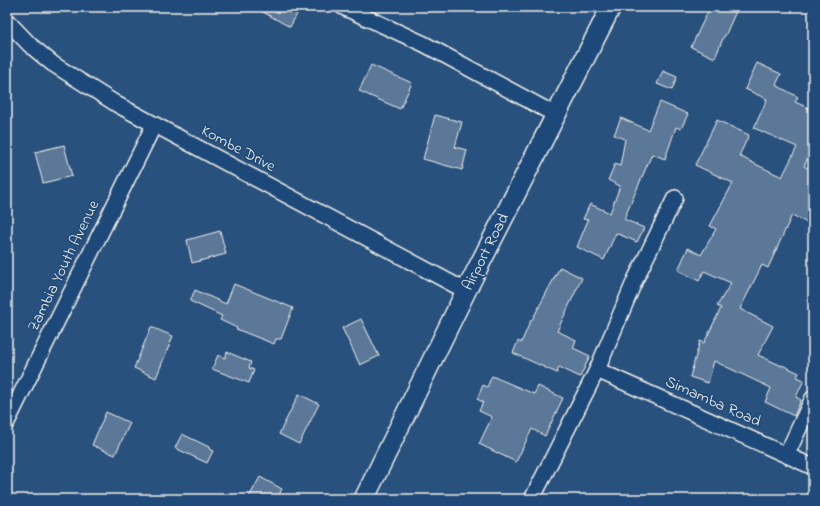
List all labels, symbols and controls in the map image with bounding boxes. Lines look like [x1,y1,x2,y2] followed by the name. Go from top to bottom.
[196,119,280,179] street label: Kombe Drive
[22,196,107,336] street label: Zambia Youth Avenue
[456,209,516,295] street label: Airport Road
[661,370,765,434] street label: Simamba Road

